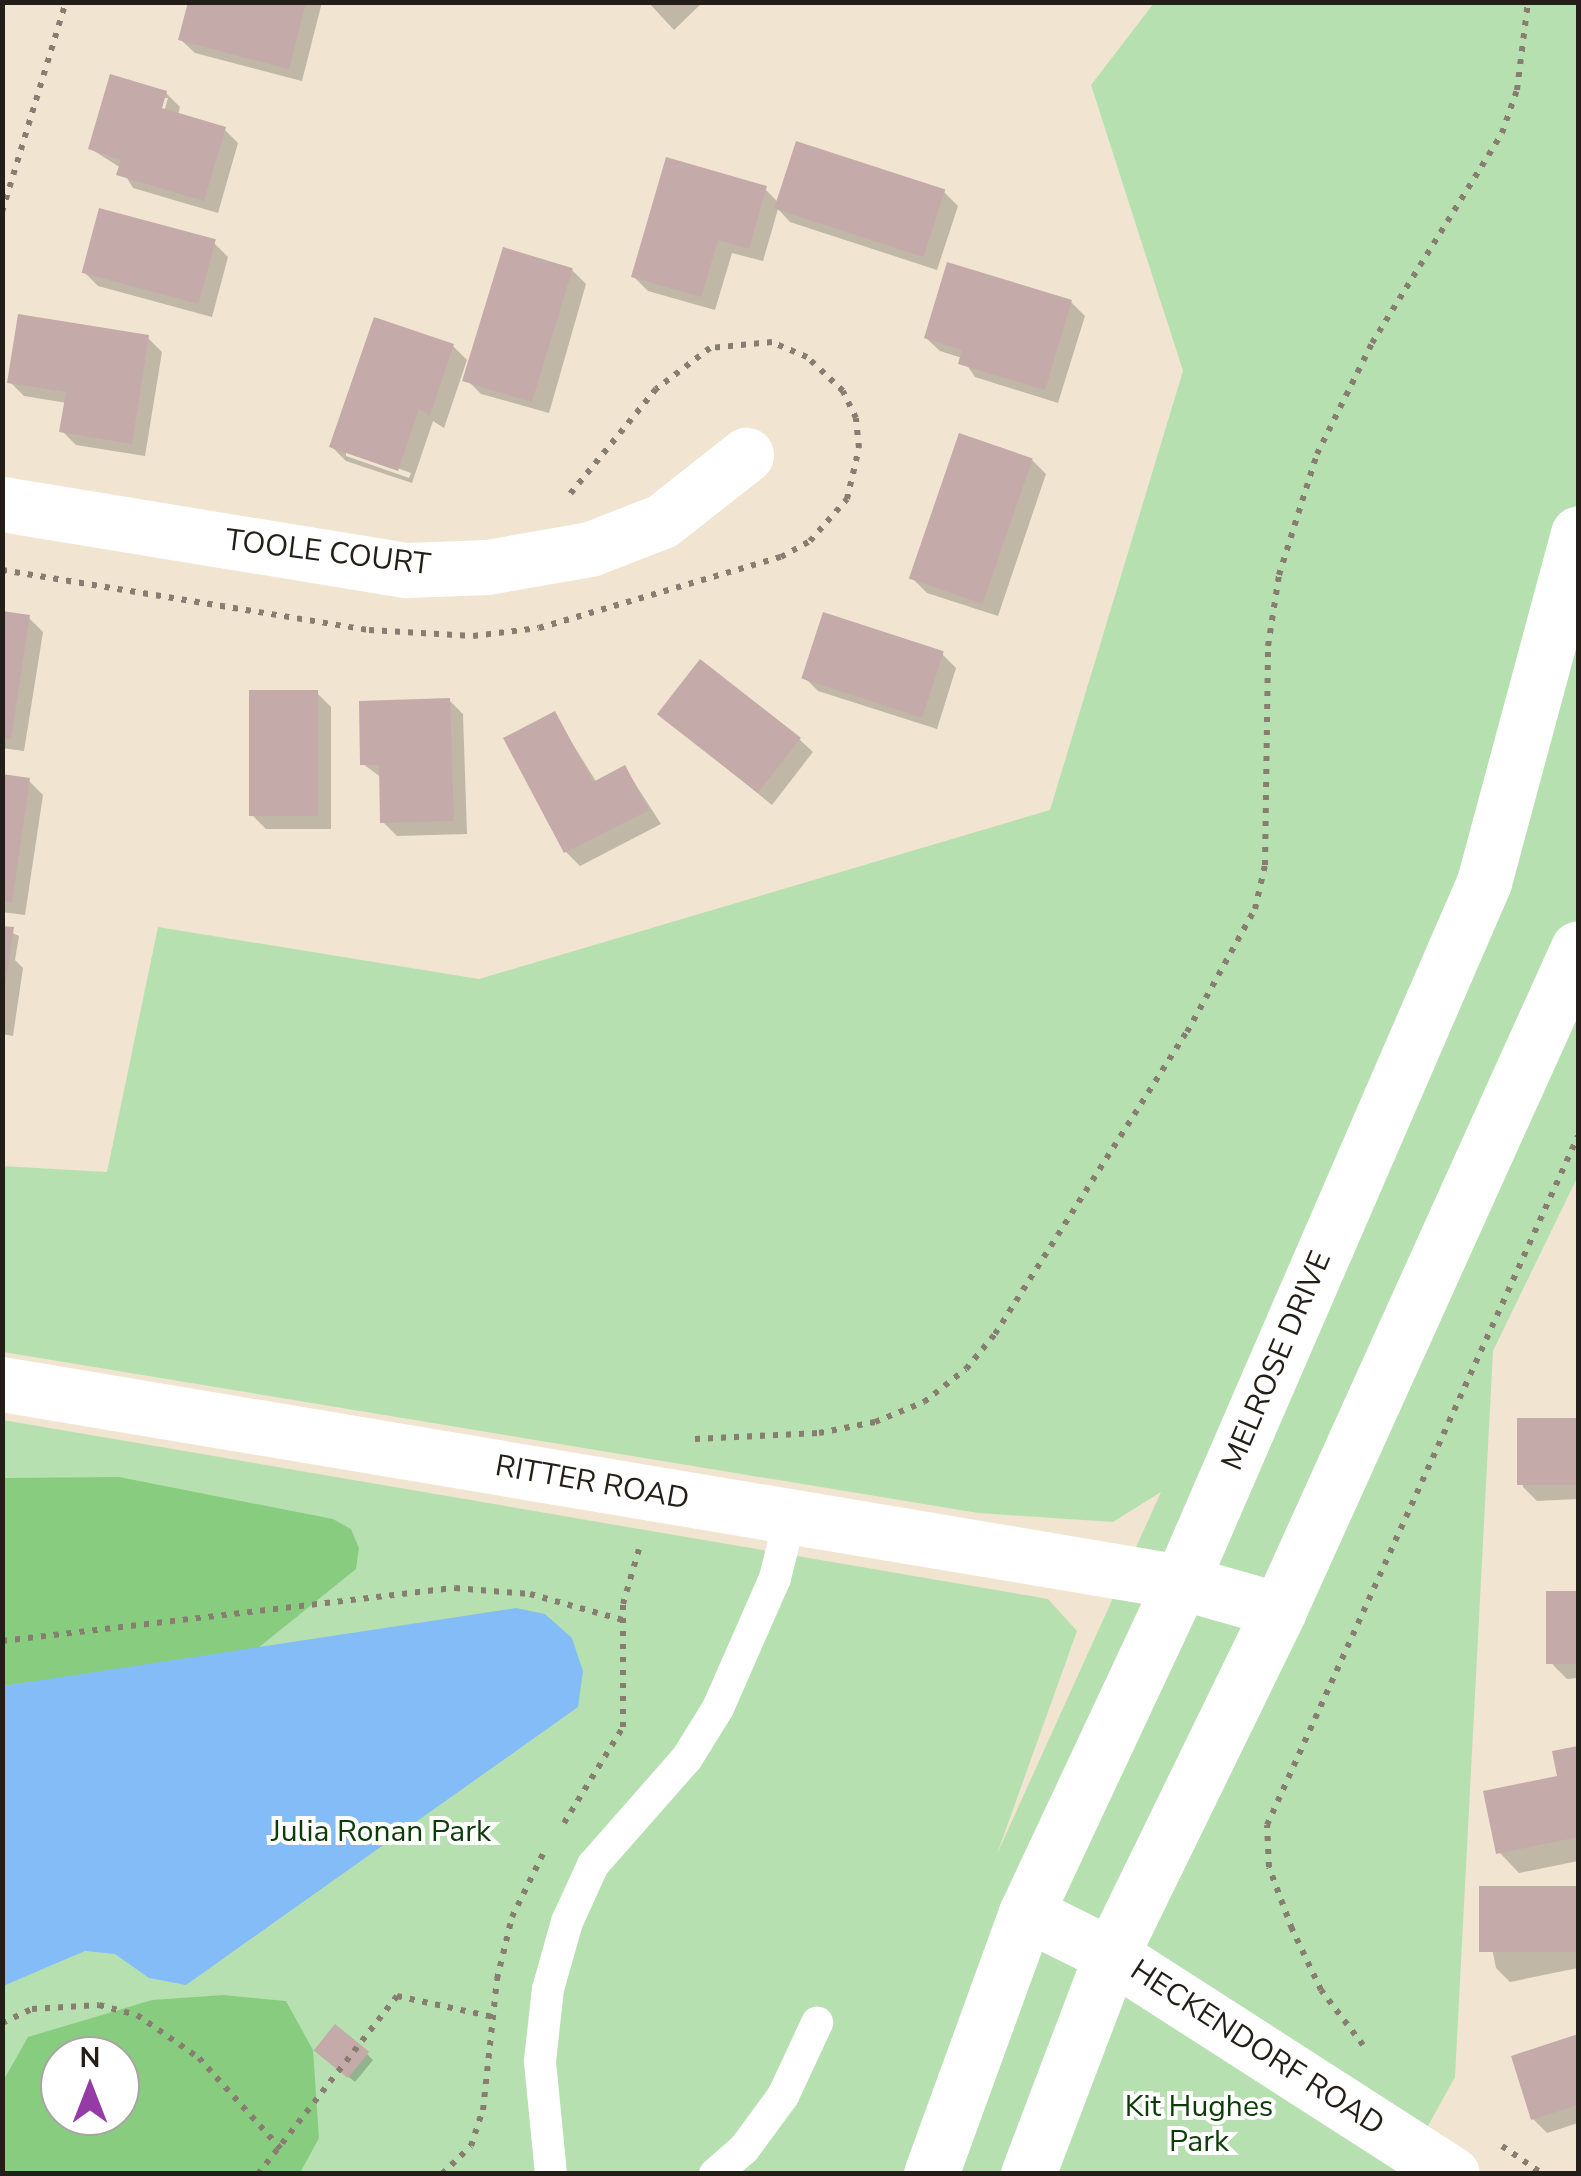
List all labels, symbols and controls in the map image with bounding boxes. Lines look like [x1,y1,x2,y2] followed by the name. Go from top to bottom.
[223,523,433,583] street label: TOOLE COURT
[1215,1246,1339,1476] street label: MELROSE DRIVE
[492,1448,692,1518] street label: RITTER ROAD
[271,1814,491,1850] park label: Julia Ronan Park
[1123,1953,1391,2143] street label: HECKENDORF ROAD
[40,2036,140,2136] north arrow
[80,2039,100,2077] text: N
[1125,2089,1273,2160] park label: Kit Hughes Park

